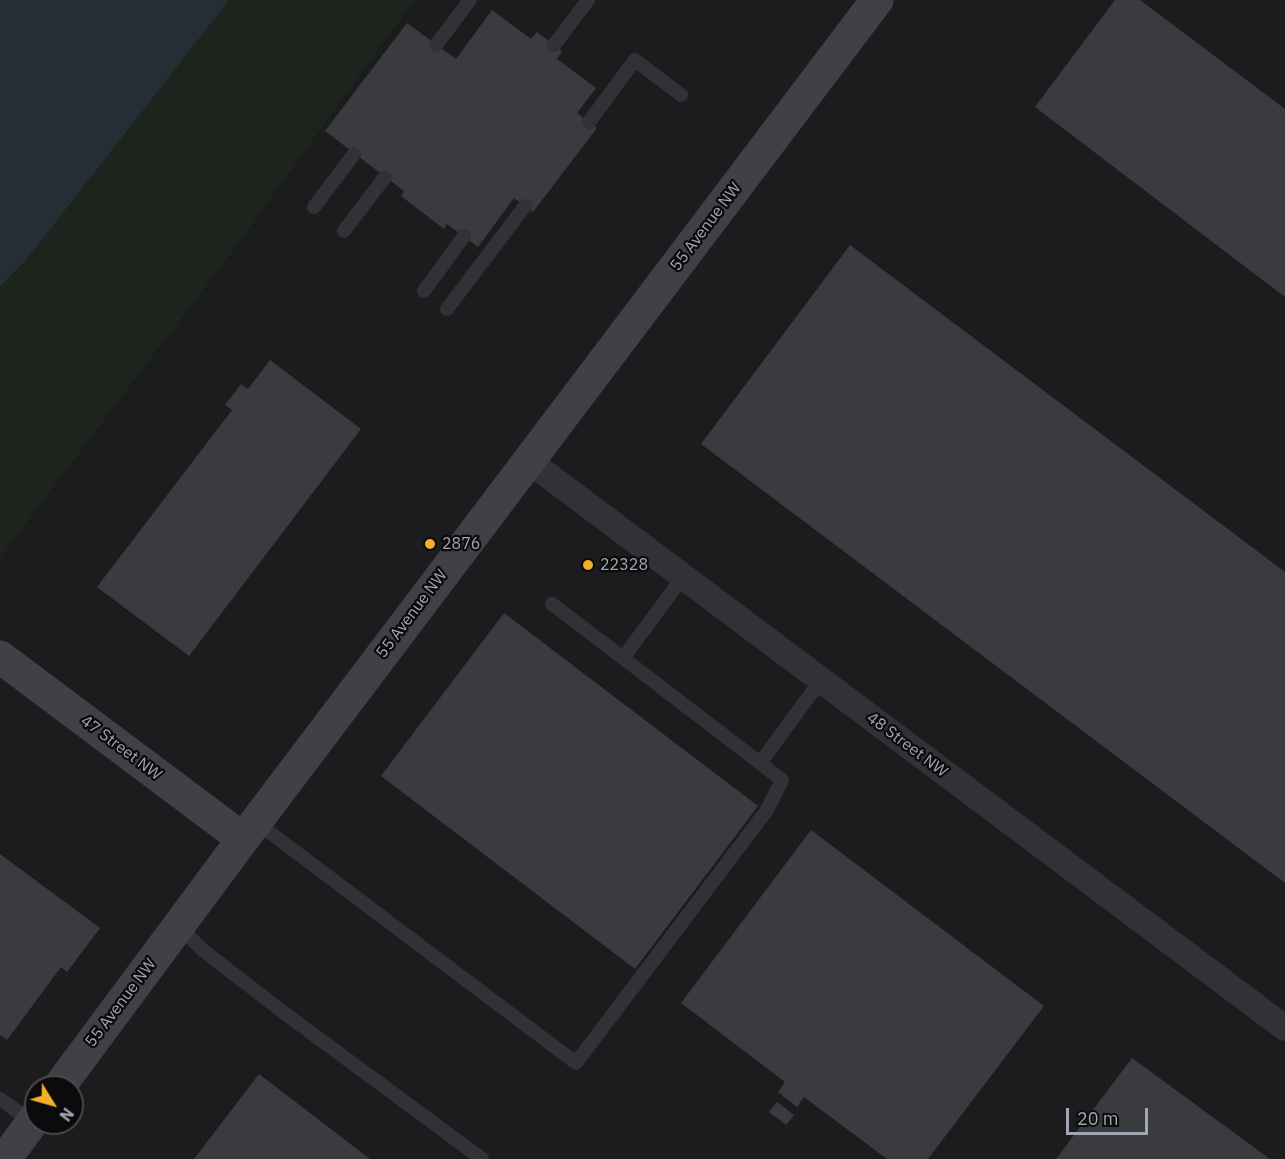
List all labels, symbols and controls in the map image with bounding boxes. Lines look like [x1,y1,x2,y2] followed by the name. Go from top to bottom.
[667,179,745,275] street label: 55 Avenue NW
[442,534,480,554] place label: 2876
[423,537,437,551] marker: 2876
[600,555,648,575] place label: 22328
[581,558,595,572] marker: 22328
[373,566,451,662] street label: 55 Avenue NW
[863,708,951,782] street label: 48 Street NW
[77,711,165,785] street label: 47 Street NW
[82,955,160,1051] street label: 55 Avenue NW
[24,1075,84,1135] north arrow
[1069,1096,1152,1134] scale bar
[55,1104,78,1125] text: N
[1077,1107,1119,1130] text: 20 m

